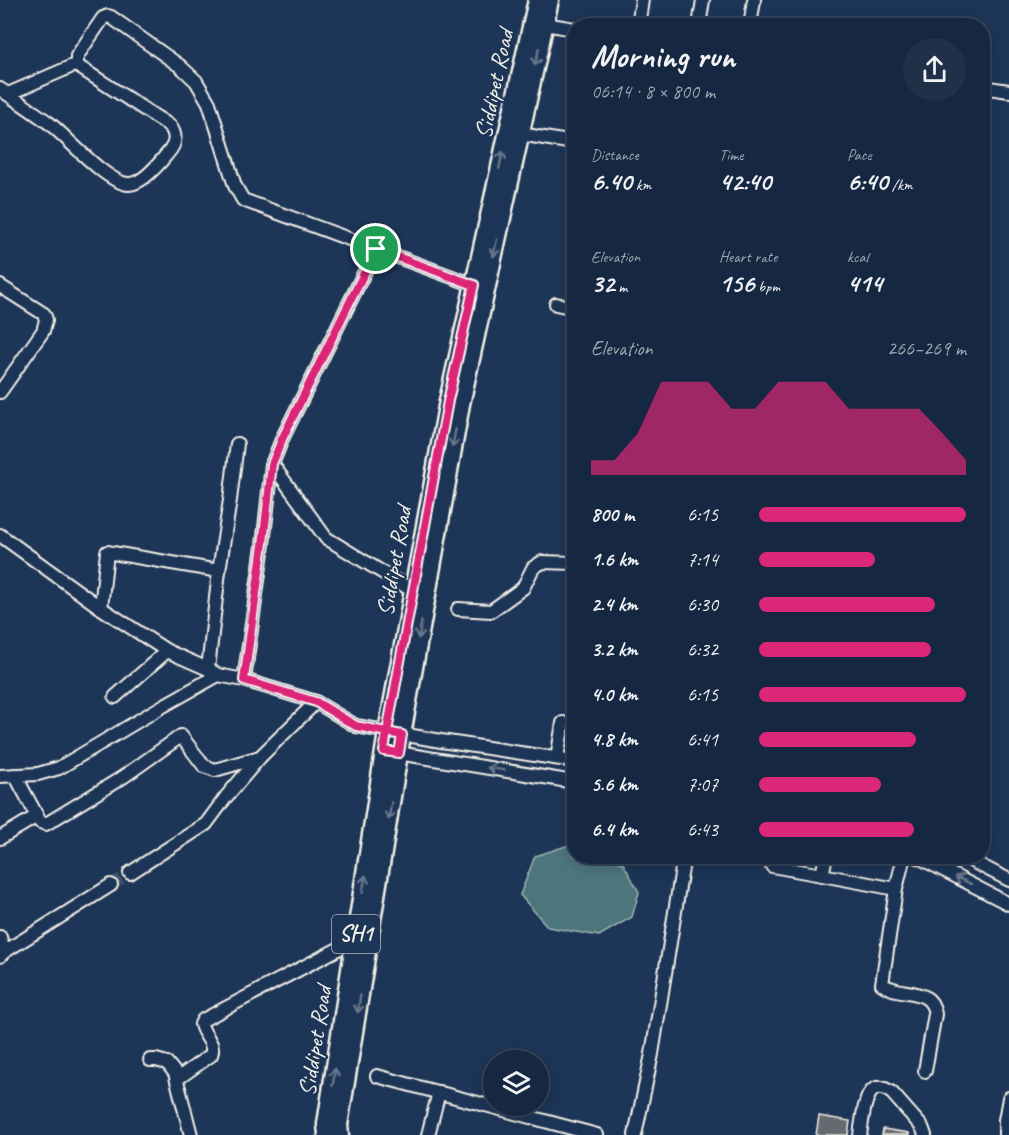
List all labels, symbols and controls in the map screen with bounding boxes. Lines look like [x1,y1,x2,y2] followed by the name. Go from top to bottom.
[468,23,521,141] street label: Siddipet Road
[591,35,735,77] text: Morning run
[903,38,966,101] button: share
[531,47,543,66] one-way arrow
[591,79,715,104] text: 06:14 · 8 × 800 m
[591,145,639,165] text: Distance
[719,145,743,165] text: Time
[847,145,872,165] text: Pace
[496,151,508,170] one-way arrow
[591,165,632,198] text: 6.40
[719,165,771,198] text: 42:40
[847,165,888,198] text: 6:40
[632,175,651,195] text: km
[888,175,913,195] text: /km
[350,223,401,274] pin
[359,232,392,265] icon: arrive
[489,237,500,257] one-way arrow
[591,247,640,267] text: Elevation
[719,247,777,267] text: Heart rate
[847,247,868,267] text: kcal
[591,267,614,300] text: 32
[719,267,754,300] text: 156
[847,267,882,300] text: 414
[614,277,627,297] text: m
[754,277,780,297] text: bpm
[591,336,653,361] text: Elevation
[887,336,966,361] text: 266–269 m
[449,428,460,448] one-way arrow
[370,500,419,618] street label: Siddipet Road
[591,502,634,527] text: 800 m
[687,502,718,527] text: 6:15
[591,547,638,572] text: 1.6 km
[687,547,718,572] text: 7:14
[591,592,638,617] text: 2.4 km
[687,592,718,617] text: 6:30
[415,620,426,640] one-way arrow
[591,637,638,662] text: 3.2 km
[687,637,718,662] text: 6:32
[591,682,638,707] text: 4.0 km
[687,682,718,707] text: 6:15
[591,727,638,752] text: 4.8 km
[687,727,718,752] text: 6:41
[487,763,506,774] one-way arrow
[591,772,638,797] text: 5.6 km
[687,772,718,797] text: 7:07
[384,801,395,820] one-way arrow
[591,817,638,842] text: 6.4 km
[687,817,718,842] text: 6:43
[954,874,972,885] one-way arrow
[358,875,369,895] one-way arrow
[332,915,380,953] road number: SH1
[292,980,339,1098] street label: Siddipet Road
[353,993,364,1013] one-way arrow
[483,1050,549,1116] map controls
[483,1050,549,1116] button: layers
[328,1068,339,1087] one-way arrow

